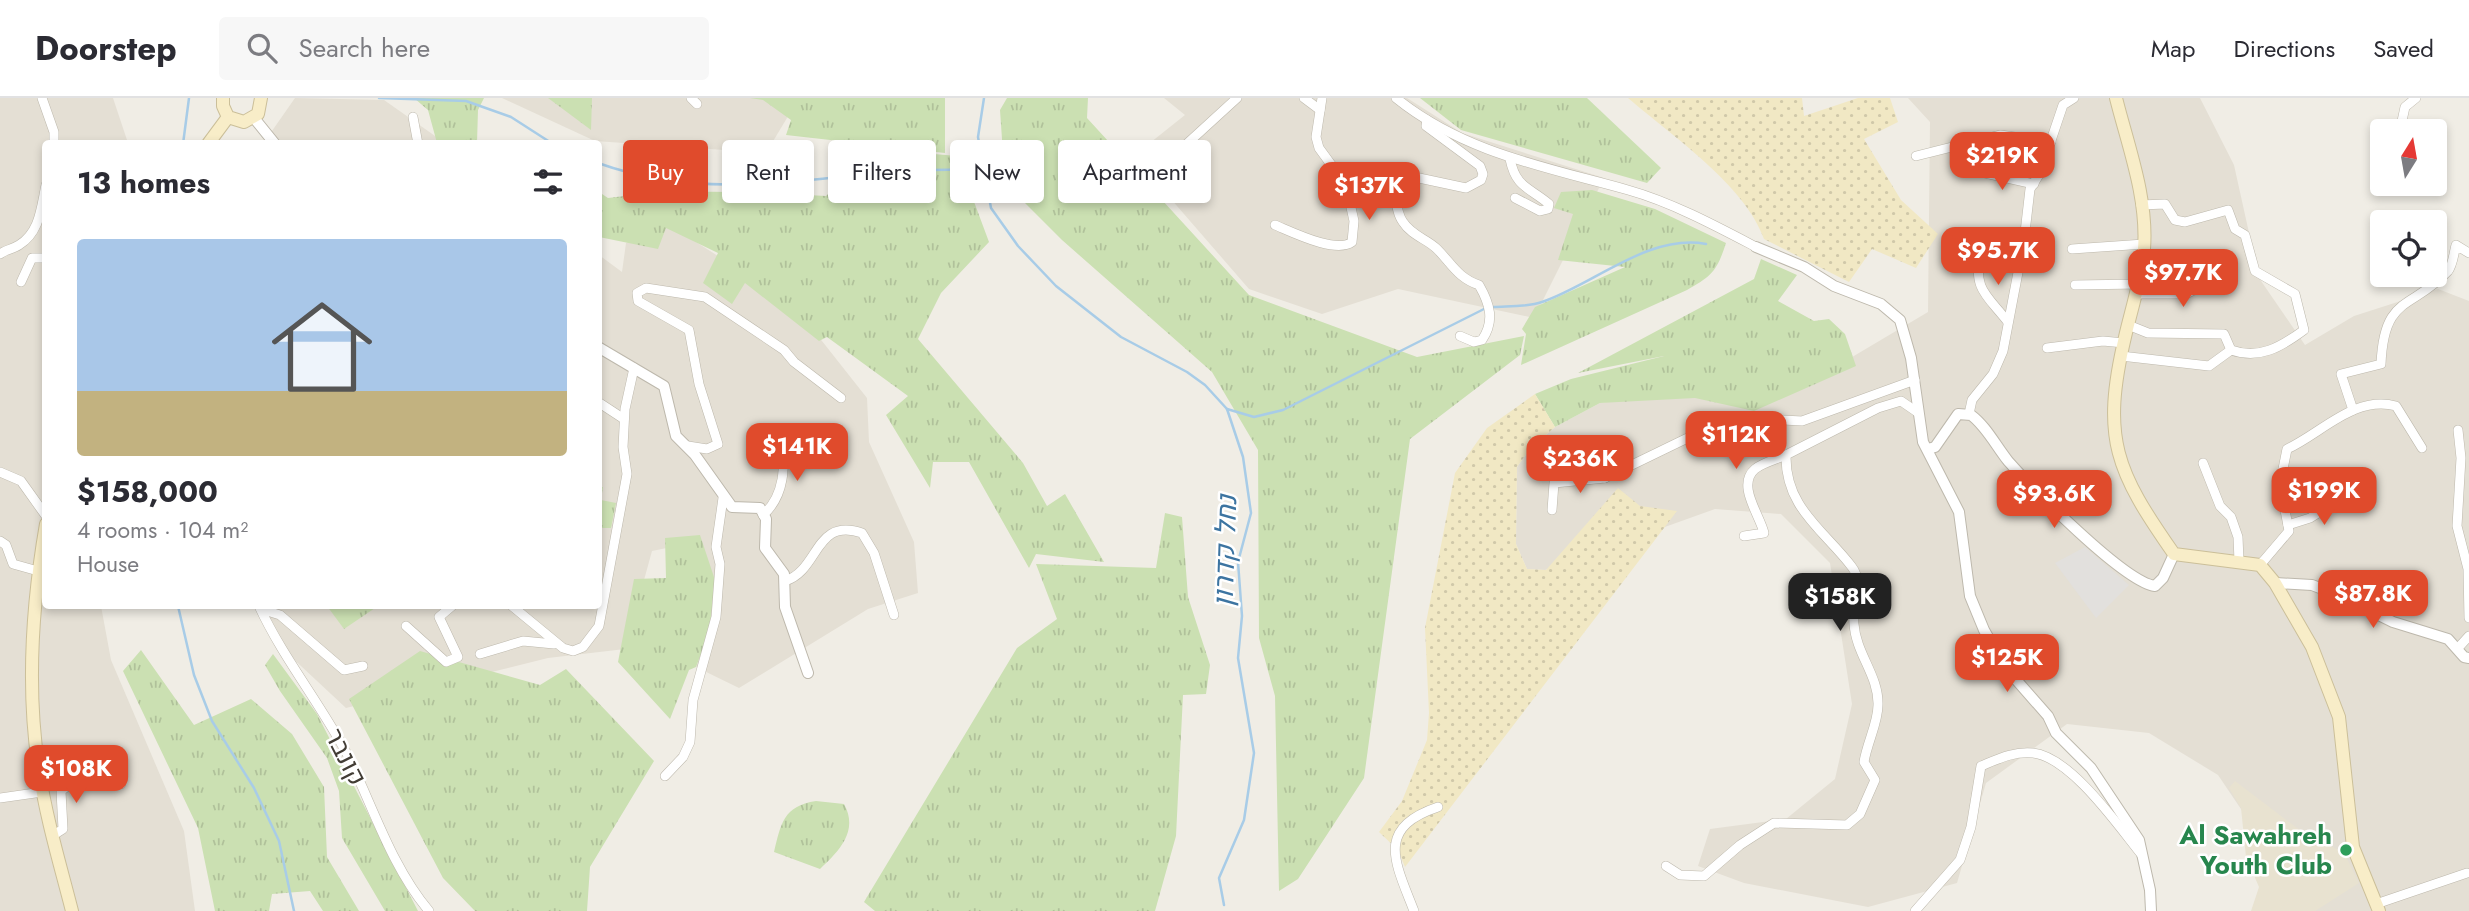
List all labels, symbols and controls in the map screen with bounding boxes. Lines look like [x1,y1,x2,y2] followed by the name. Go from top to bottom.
[219,17,709,80] search box
[35,25,177,72] text: Doorstep
[243,29,281,67] icon: search
[299,29,430,67] text: Search here
[2151,31,2196,66] text: Map
[2234,31,2335,66] text: Directions
[2373,31,2434,66] text: Saved
[2370,119,2446,196] north arrow
[2370,119,2447,287] map controls
[1953,132,2051,192] pin: $219K
[1966,138,2038,172] text: $219K
[623,140,708,203] chip: Buy
[722,140,814,203] chip: Rent
[828,140,936,203] chip: Filters
[950,140,1044,203] chip: New
[1058,140,1211,203] chip: Apartment
[77,161,210,204] text: 13 homes
[1320,162,1418,222] pin: $137K
[529,163,567,201] icon: filters
[1334,168,1404,202] text: $137K
[2370,210,2447,287] button: locate
[1941,228,2055,287] pin: $95.7K
[1957,233,2039,267] text: $95.7K
[2126,250,2240,309] pin: $97.7K
[2144,255,2222,289] text: $97.7K
[259,284,385,410] icon: home
[1687,412,1785,471] pin: $112K
[1702,417,1770,451] text: $112K
[748,424,846,483] pin: $141K
[762,429,832,463] text: $141K
[1531,436,1629,495] pin: $236K
[1542,441,1618,475] text: $236K
[2275,468,2373,527] pin: $199K
[77,470,218,513] text: $158,000
[1997,470,2111,530] pin: $93.6K
[2288,473,2360,507] text: $199K
[2013,476,2095,510] text: $93.6K
[1203,492,1248,608] water label: נחל קדרון
[77,513,248,547] text: 4 rooms · 104 m²
[77,547,139,581] text: House
[2316,570,2430,630] pin: $87.8K
[1791,574,1889,633] pin: $158K
[2334,576,2412,610] text: $87.8K
[1804,579,1876,613] text: $158K
[1958,634,2056,694] pin: $125K
[1971,640,2043,674] text: $125K
[316,722,376,792] street label: קונבר
[27,746,125,805] pin: $108K
[40,751,112,785] text: $108K
[2178,816,2332,884] place label: Al Sawahreh Youth Club
[2338,842,2354,858] marker: Al Sawahreh Youth Club

